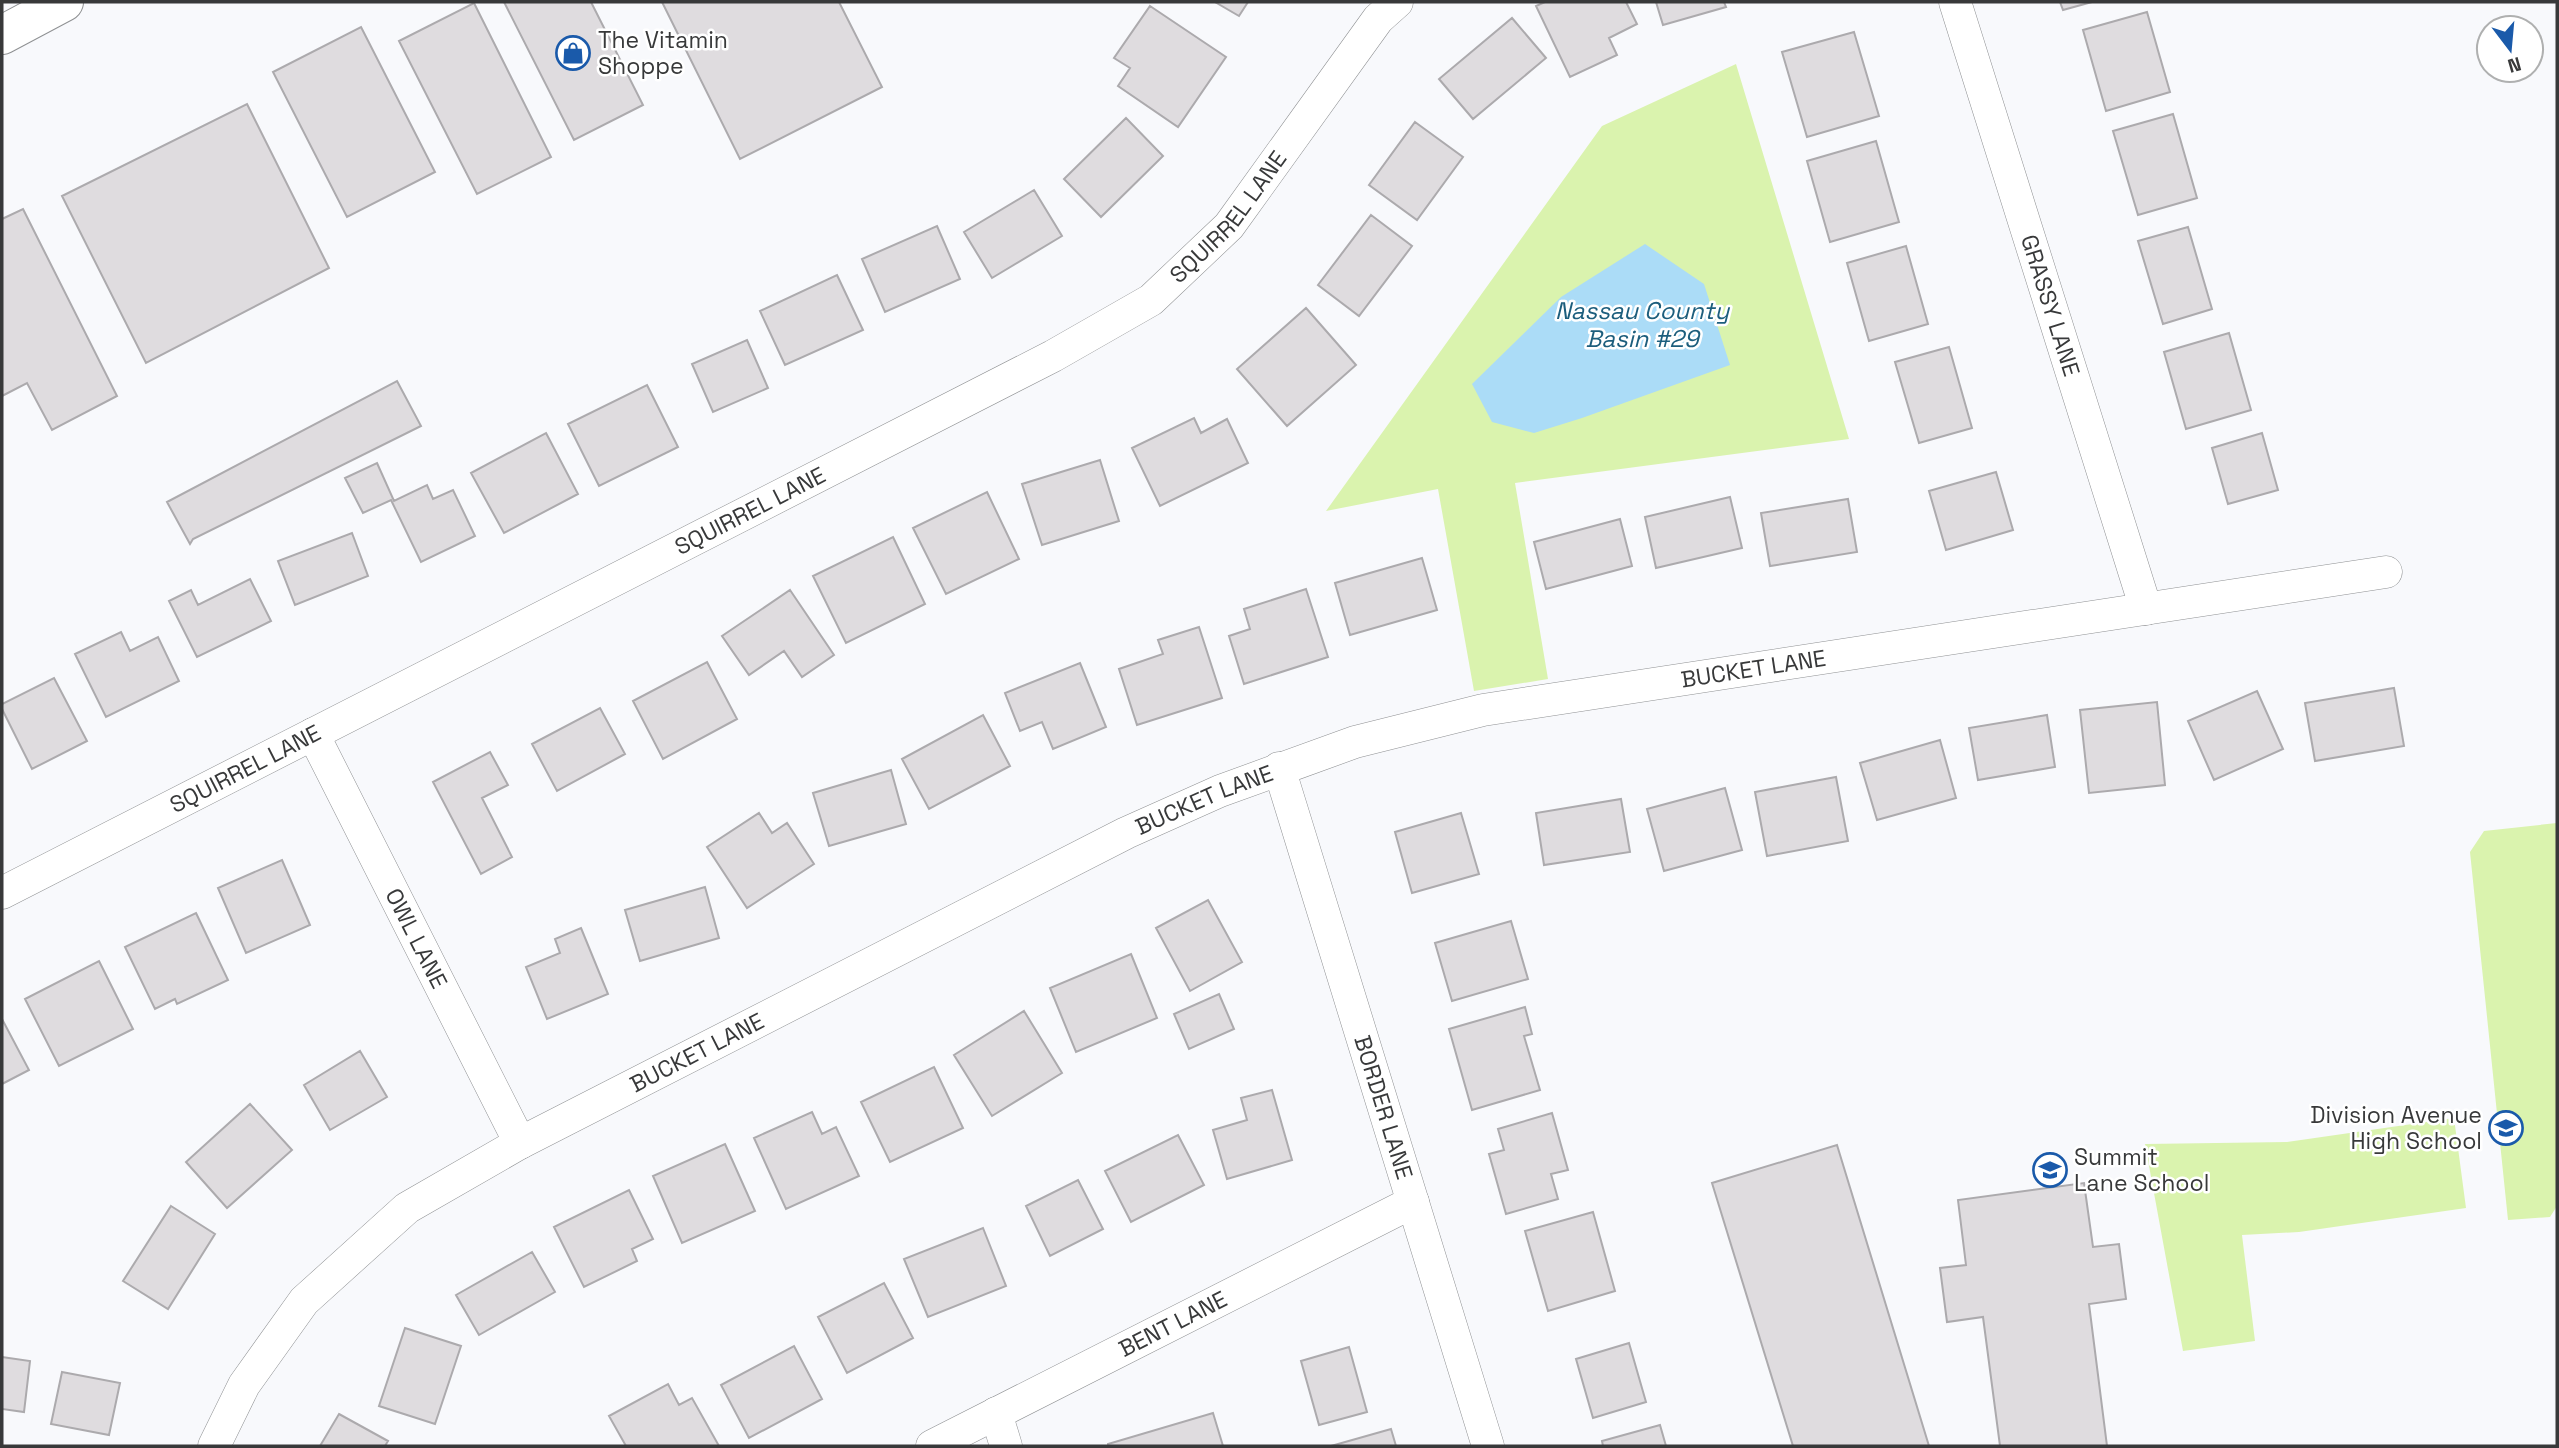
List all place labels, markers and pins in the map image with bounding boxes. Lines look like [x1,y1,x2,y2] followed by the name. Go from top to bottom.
[598,25,728,81] place label: The Vitamin Shoppe
[554,34,592,72] shop icon: The Vitamin Shoppe
[2310,1100,2482,1156] place label: Division Avenue High School
[2487,1109,2525,1147] school or university icon: Division Avenue High School
[2074,1142,2209,1198] place label: Summit Lane School
[2031,1151,2069,1189] school or university icon: Summit Lane School

